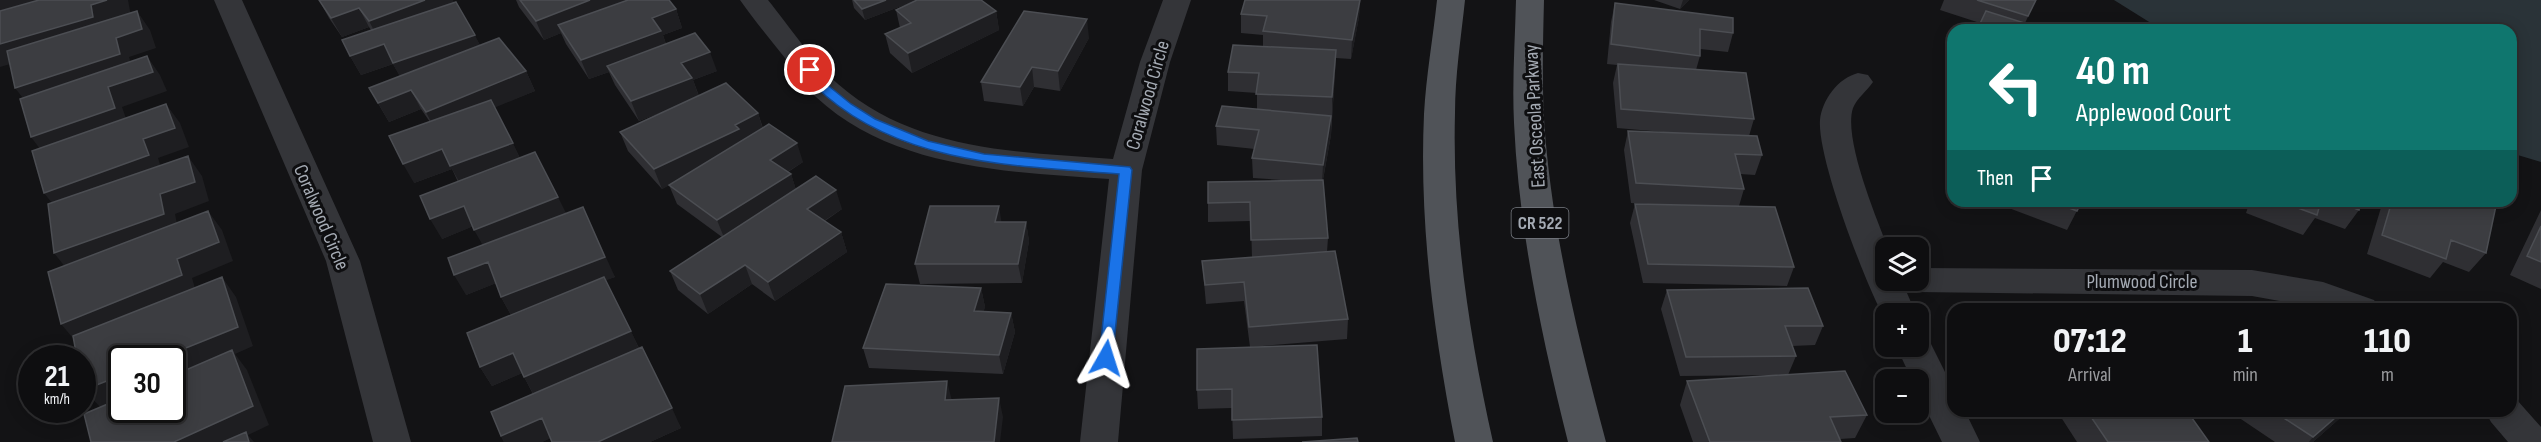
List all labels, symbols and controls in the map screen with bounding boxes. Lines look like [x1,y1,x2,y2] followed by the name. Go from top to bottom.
[1121,38,1175,153] street label: Coralwood Circle
[1519,43,1551,188] street label: East Osceola Parkway
[784,44,835,95] pin
[2076,46,2150,97] text: 40 m
[1977,48,2055,126] icon: left
[793,53,826,86] icon: arrive
[2076,97,2231,129] text: Applewood Court
[288,161,354,274] street label: Coralwood Circle
[2025,162,2058,195] icon: arrive
[1977,165,2013,192] text: Then
[1512,208,1568,238] road number: CR 522
[1875,237,1929,423] map controls
[1875,237,1929,291] button: layers
[2086,270,2198,294] street label: Plumwood Circle
[1875,303,1929,357] button: +
[2053,320,2127,363] text: 07:12
[2238,320,2253,363] text: 1
[2364,320,2411,363] text: 110
[1074,326,1138,390] position arrow
[108,345,186,423] speed limit sign: 30
[45,359,69,395] text: 21
[2068,363,2111,387] text: Arrival
[2233,363,2258,387] text: min
[2381,363,2394,387] text: m
[1875,369,1929,423] button: −
[44,390,70,409] text: km/h

